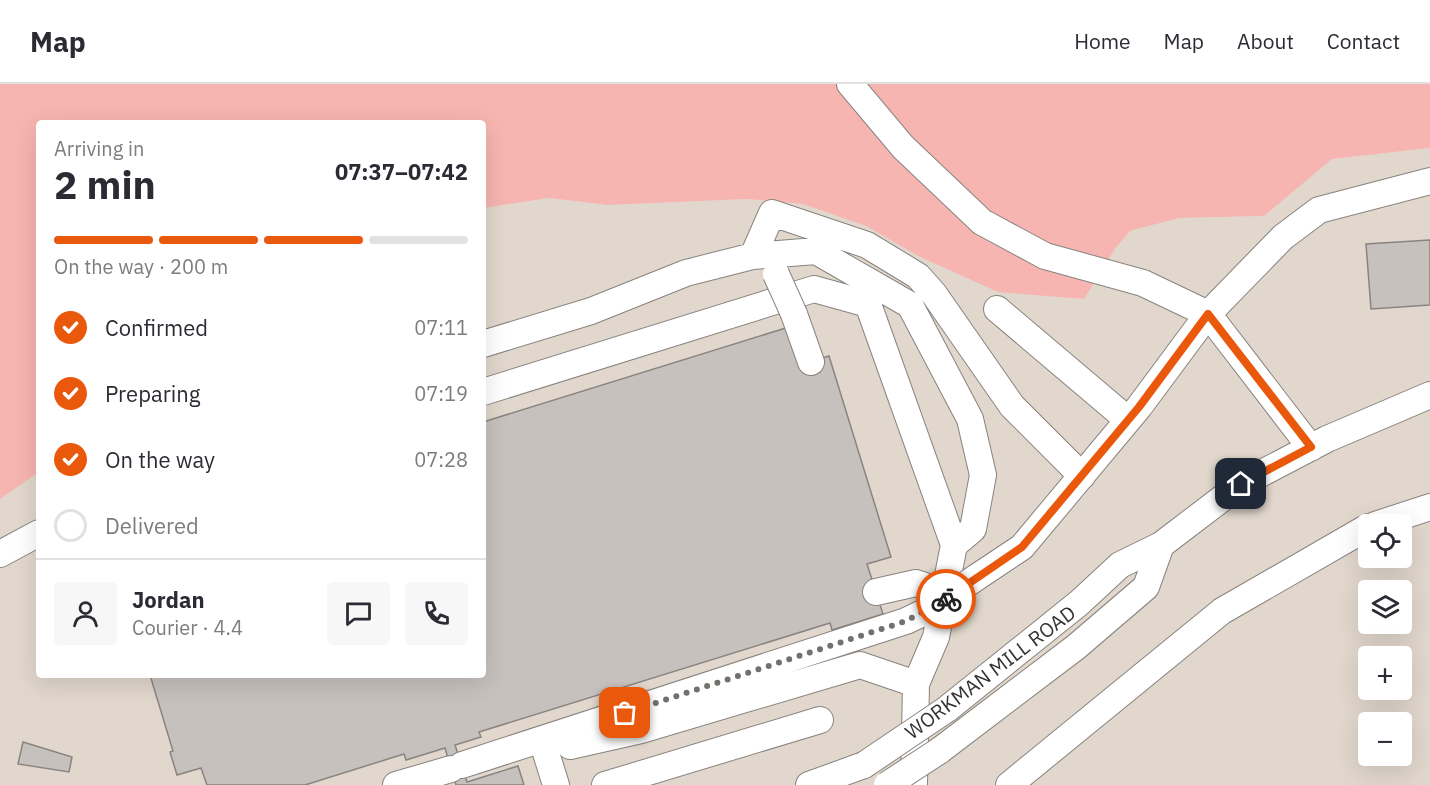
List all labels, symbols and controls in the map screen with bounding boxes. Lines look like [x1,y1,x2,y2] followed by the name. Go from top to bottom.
[30,23,86,60] text: Map
[1074,27,1131,55] text: Home
[1164,27,1204,55] text: Map
[1237,27,1294,55] text: About
[1327,27,1400,55] text: Contact
[54,135,144,162] text: Arriving in
[335,157,468,186] text: 07:37–07:42
[54,159,156,210] text: 2 min
[54,253,228,280] text: On the way · 200 m
[54,311,87,344] icon: check
[105,313,208,342] text: Confirmed
[414,314,468,341] text: 07:11
[54,377,87,410] icon: check
[105,379,200,408] text: Preparing
[414,380,468,407] text: 07:19
[54,443,87,476] icon: check
[105,445,215,474] text: On the way
[414,446,468,473] text: 07:28
[1215,458,1266,509] pin
[1224,467,1257,500] icon: home
[105,511,199,540] text: Delivered
[1358,514,1412,766] map controls
[1358,514,1412,568] button: locate
[916,569,976,629] courier
[1358,580,1412,634] button: layers
[54,582,117,645] button: person
[327,582,390,645] button: chat
[405,582,468,645] button: phone
[930,583,963,616] icon: bike
[132,585,205,614] text: Jordan
[899,599,1081,745] street label: WORKMAN MILL ROAD
[132,614,243,641] text: Courier · 4.4
[1358,646,1412,700] button: +
[599,687,650,738] pin
[608,696,641,729] icon: bag
[1358,712,1412,766] button: −

